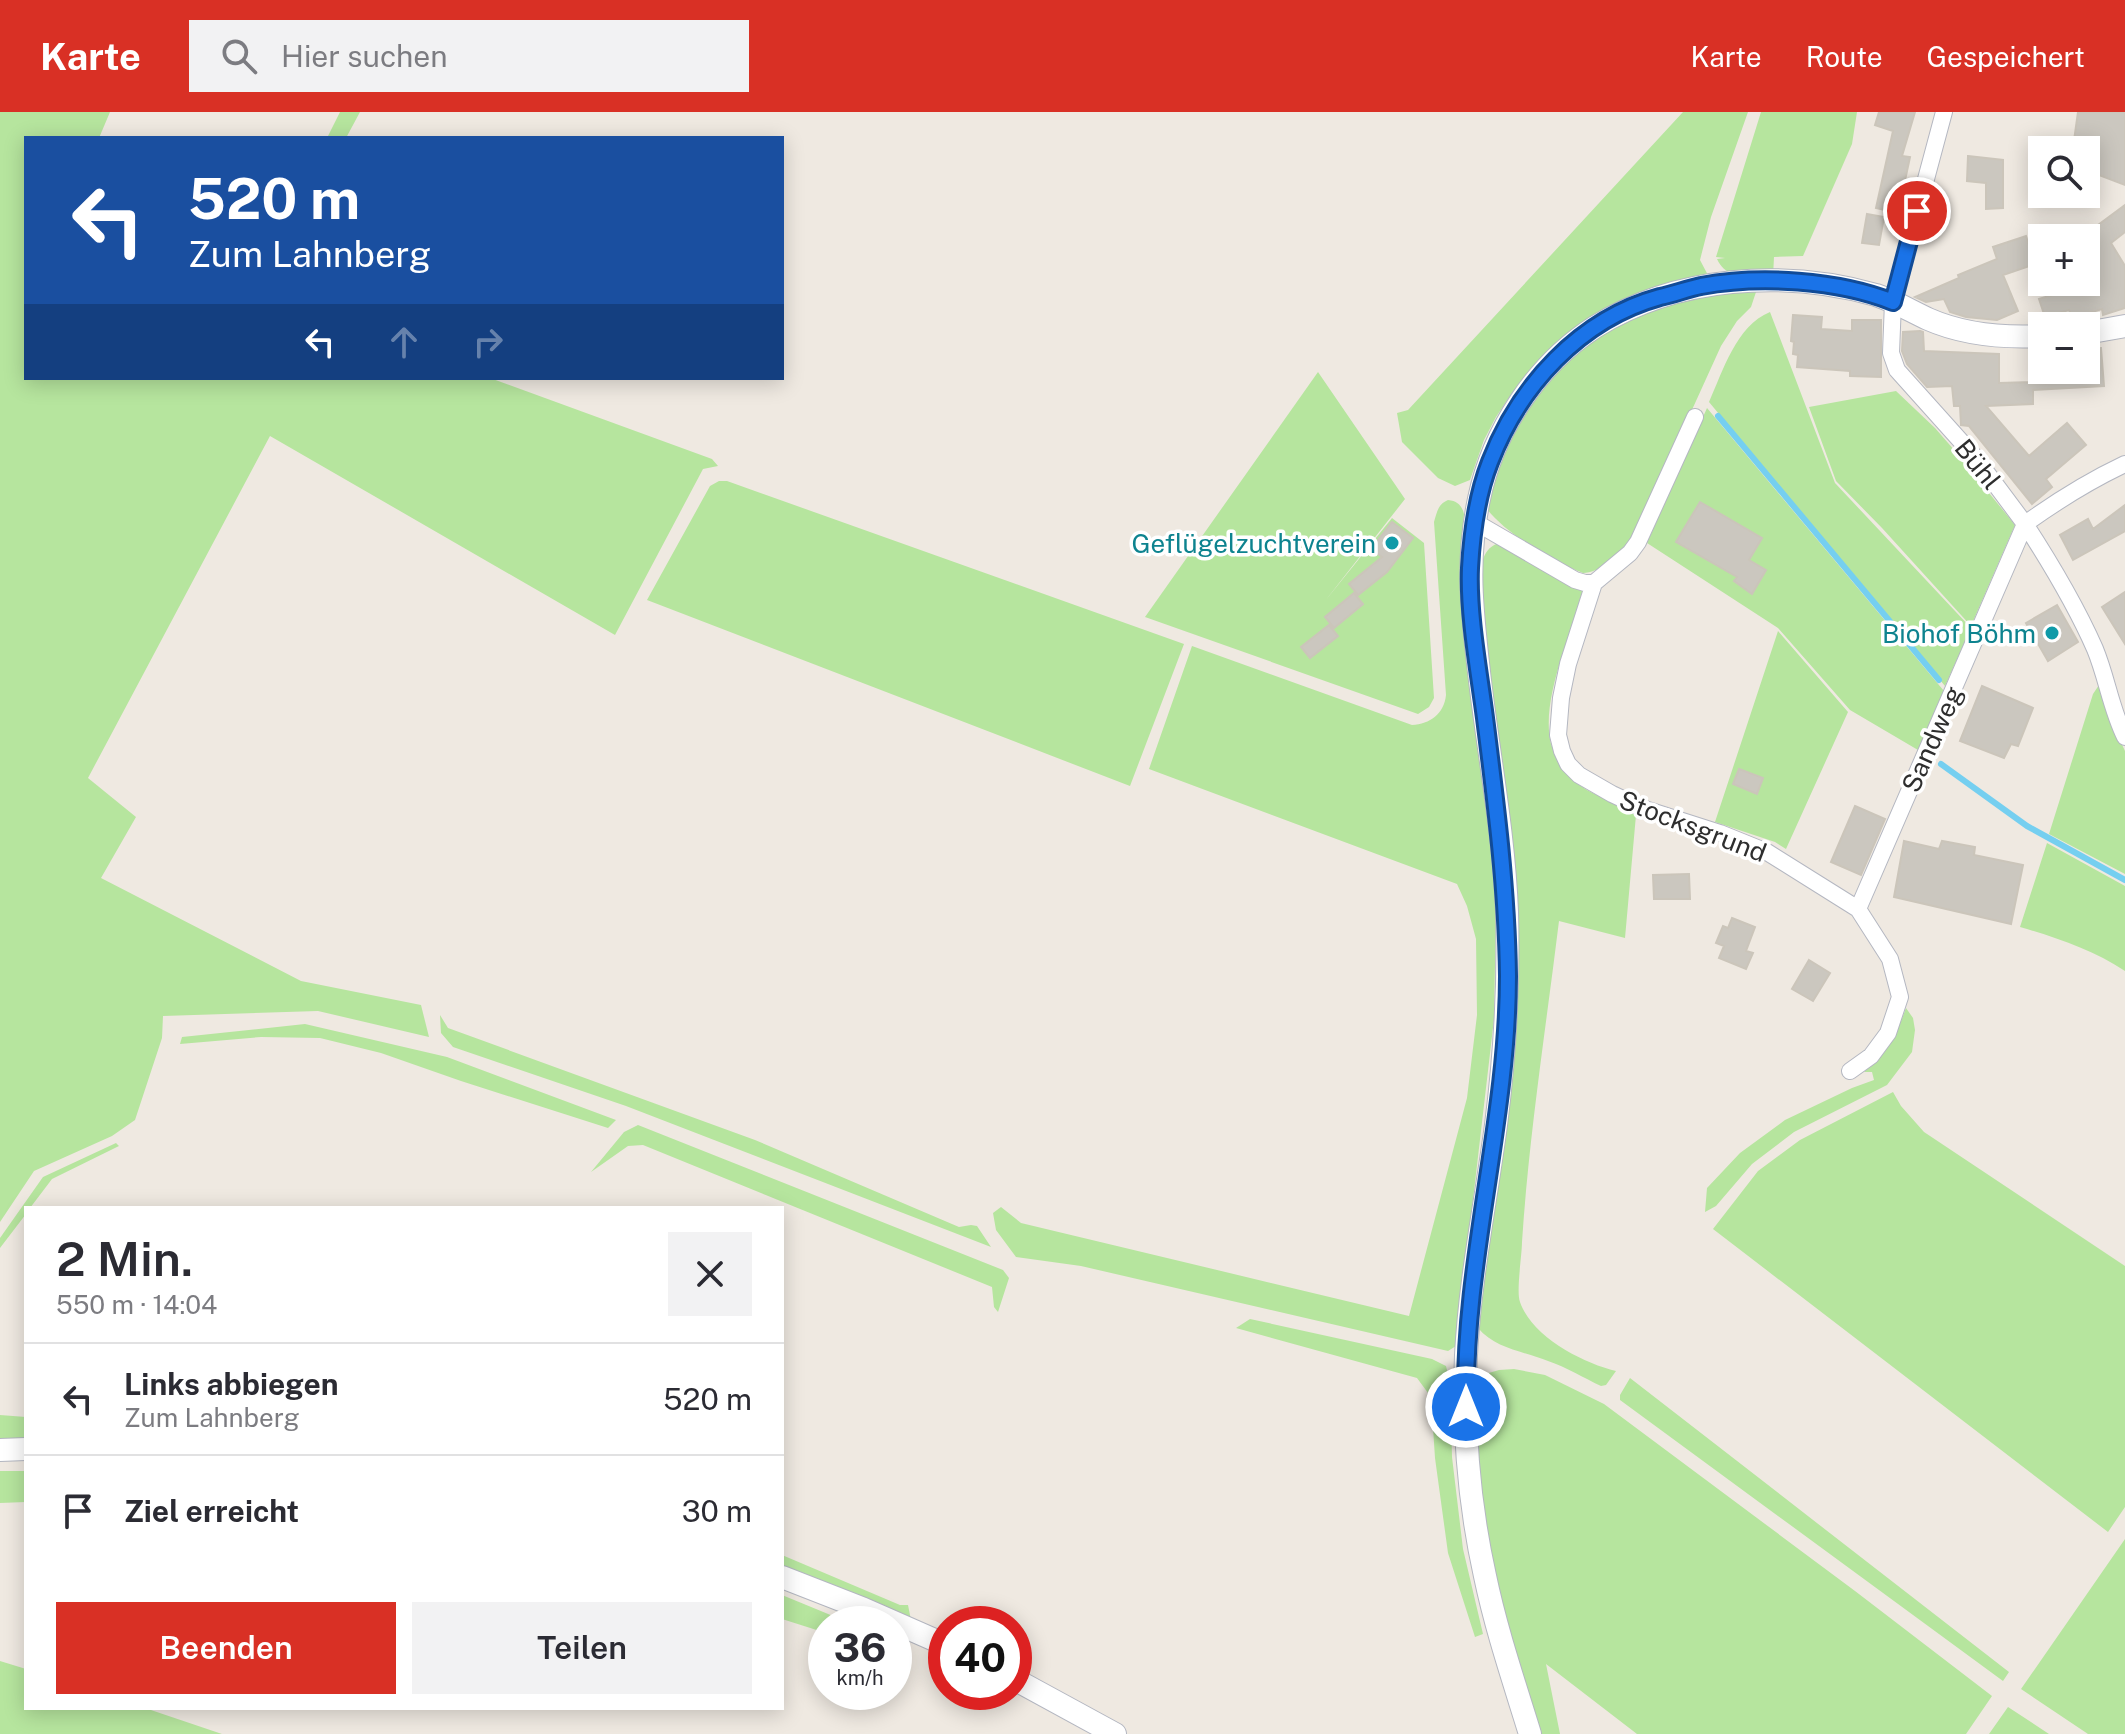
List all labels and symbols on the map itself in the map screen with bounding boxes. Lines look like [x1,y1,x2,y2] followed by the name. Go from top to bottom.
[1883,177,1951,245] pin
[1948,433,2008,495] street label: Bühl
[1132,528,1376,559] place label: Geflügelzuchtverein
[1383,534,1401,552] marker: Geflügelzuchtverein
[1882,618,2036,649] place label: Biohof Böhm
[2043,624,2061,642] marker: Biohof Böhm
[1895,681,1969,797] street label: Sandweg
[1615,784,1771,868] street label: Stocksgrund
[1424,1365,1508,1449] position arrow
[928,1606,1032,1710] speed limit sign: 40

